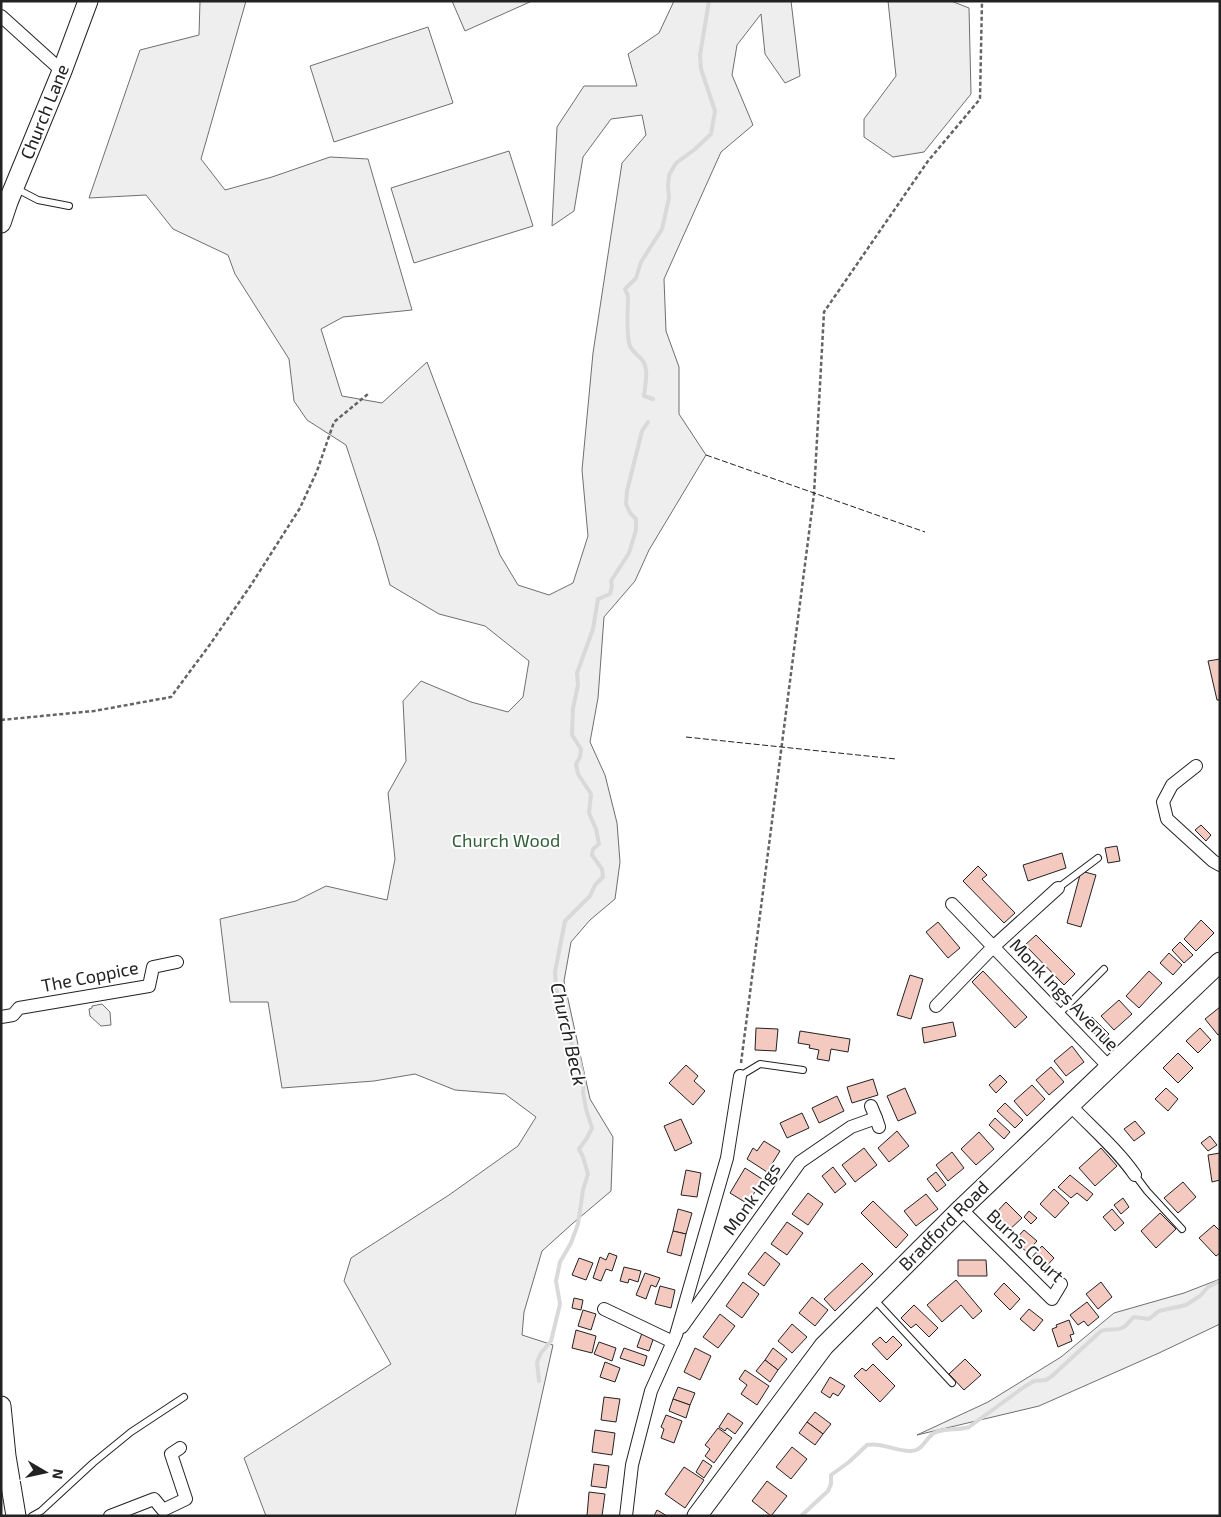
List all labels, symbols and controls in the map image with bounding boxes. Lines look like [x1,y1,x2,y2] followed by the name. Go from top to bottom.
[15,61,73,162] street label: Church Lane
[452,829,560,851] park label: Church Wood
[1005,934,1124,1055] street label: Monk Ings Avenue
[39,956,140,996] street label: The Coppice
[546,980,593,1088] water label: Church Beck
[718,1158,785,1239] street label: Monk Ings
[894,1176,993,1275] street label: Bradford Road
[983,1204,1069,1287] street label: Burns Court
[20,1447,70,1497] north arrow
[49,1468,68,1480] text: N

